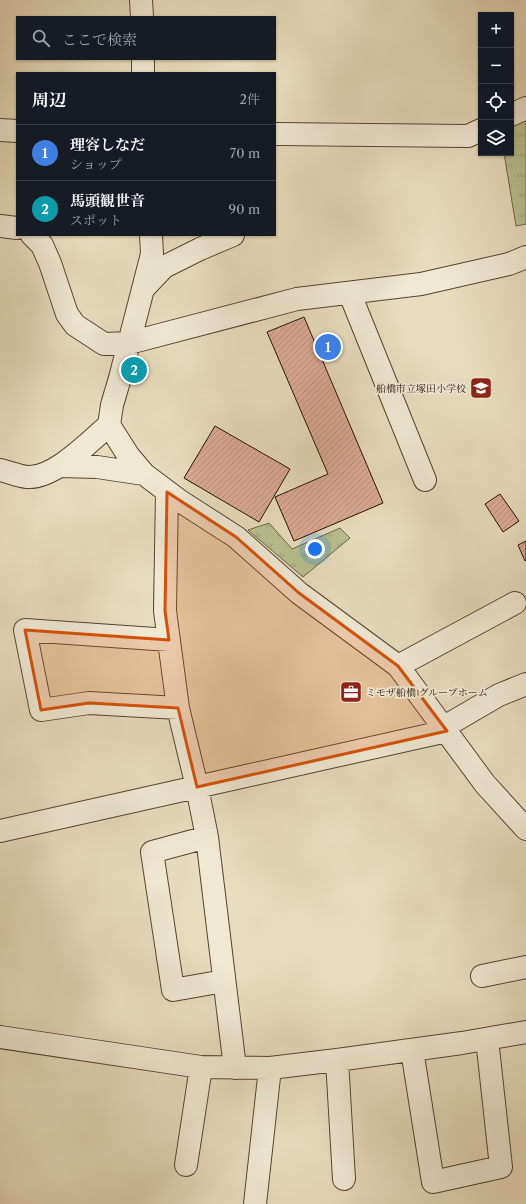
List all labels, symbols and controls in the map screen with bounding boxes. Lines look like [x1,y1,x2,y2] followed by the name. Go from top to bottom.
[478,12,514,156] map controls
[478,12,514,48] button: +
[16,16,276,60] search box
[30,27,52,49] icon: search
[62,30,137,49] text: ここで検索
[478,48,514,84] button: −
[478,84,514,120] button: locate
[32,90,66,110] text: 周辺
[240,91,260,107] text: 2件
[478,120,514,156] button: layers
[70,135,145,154] text: 理容しなだ
[42,145,48,161] text: 1
[230,145,260,161] text: 70 m
[70,156,122,172] text: ショップ
[70,191,145,210] text: 馬頭観世音
[41,201,49,217] text: 2
[229,201,260,217] text: 90 m
[70,212,122,228] text: スポット
[315,332,341,362] pin: 1
[121,355,147,385] pin: 2
[468,375,494,401] school or university icon: 船橋市立塚田小学校
[376,382,466,395] place label: 船橋市立塚田小学校
[305,539,325,559] your location
[338,679,364,705] office icon: ミモザ船橋 グループホーム
[366,686,488,699] place label: ミモザ船橋 グループホーム

